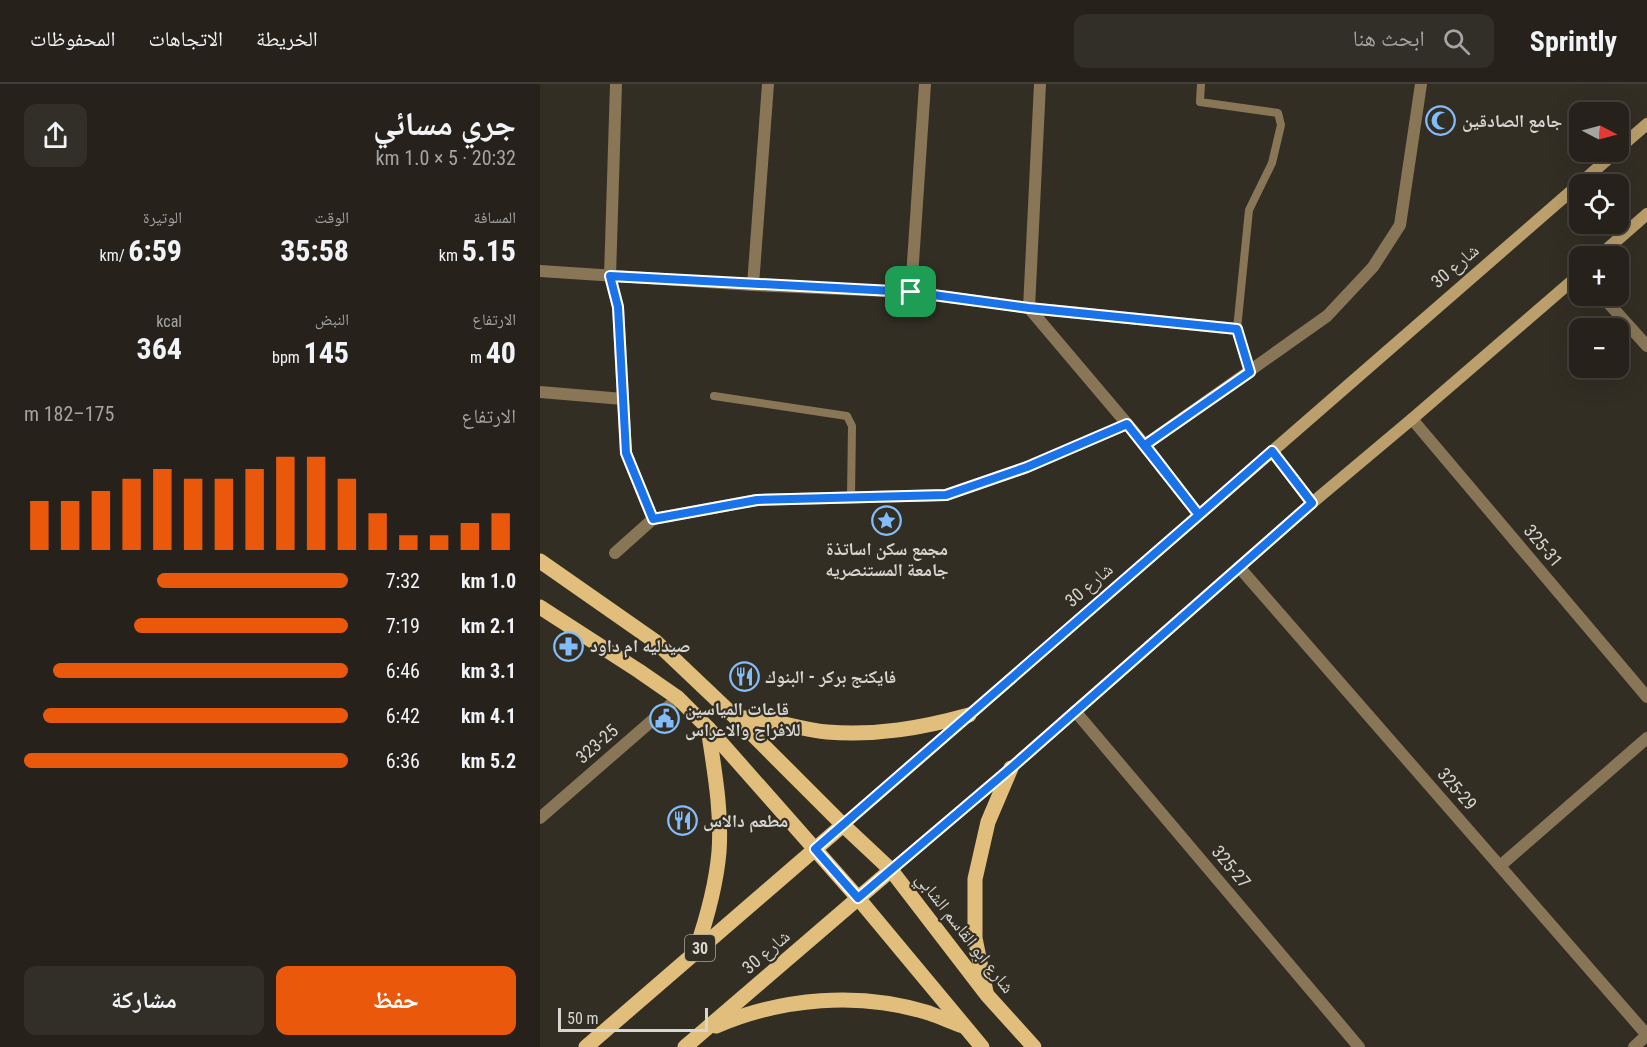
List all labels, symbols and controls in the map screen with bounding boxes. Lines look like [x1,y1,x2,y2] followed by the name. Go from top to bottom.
[1074,14,1494,68] search box
[1440,25,1473,58] icon: search
[1530,25,1617,58] text: Sprintly
[1353,26,1425,51] text: ابحث هنا
[30,27,115,51] text: المحفوظات
[148,27,223,51] text: الاتجاهات
[256,27,318,51] text: الخريطة
[1569,102,1629,162] north arrow
[1569,102,1629,378] map controls
[24,104,87,167] button: share
[373,104,516,143] text: جري مسائي
[1425,105,1457,137] mosque icon: جامع الصادقين
[1462,110,1563,133] place label: جامع الصادقين
[376,146,516,170] text: 20:32 · 5 × 1.0 km
[1569,174,1629,234] button: locate
[143,208,182,227] text: الوتيرة
[315,208,349,227] text: الوقت
[474,208,516,227] text: المسافة
[128,233,182,268] text: 6:59
[280,233,349,268] text: 35:58
[462,233,516,268] text: 5.15
[1427,239,1483,293] street label: شارع 30
[99,246,128,265] text: /km
[439,246,462,265] text: km
[1569,246,1629,306] button: +
[885,266,936,317] pin
[894,275,927,308] icon: arrive
[315,310,349,329] text: النبض
[472,310,516,329] text: الارتفاع
[156,312,182,331] text: kcal
[1569,318,1629,378] button: −
[137,331,182,366] text: 364
[304,335,349,370] text: 145
[486,335,516,370] text: 40
[272,348,304,367] text: bpm
[470,348,486,367] text: m
[24,402,114,426] text: 175–182 m
[461,404,516,428] text: الارتفاع
[871,504,903,536] place icon: مجمع سكن اساتذة جامعة المستنصريه
[1520,520,1567,571] street label: 325-31
[825,538,949,580] place label: مجمع سكن اساتذة جامعة المستنصريه
[1061,558,1117,612] street label: شارع 30
[386,569,420,593] text: 7:32
[461,569,516,593] text: 1.0 km
[386,614,420,638] text: 7:19
[461,614,516,638] text: 2.1 km
[553,630,585,662] pharmacy icon: صيدليه ام داود
[590,635,690,658] place label: صيدليه ام داود
[386,659,420,683] text: 6:46
[461,659,516,683] text: 3.1 km
[728,661,760,693] restaurant icon: فايكنج بركر - البنوك
[765,666,896,689] place label: فايكنج بركر - البنوك
[685,698,801,741] place label: قاعات المياسين للافراح والاعراس
[648,703,680,735] public building icon: قاعات المياسين للافراح والاعراس
[386,704,420,728] text: 6:42
[461,704,516,728] text: 4.1 km
[571,720,622,768] street label: 323-25
[386,749,420,773] text: 6:36
[461,749,516,773] text: 5.2 km
[1433,763,1481,814] street label: 325-29
[666,805,698,837] restaurant icon: مطعم دالاس
[703,810,788,833] place label: مطعم دالاس
[1208,841,1255,892] street label: 325-27
[908,868,1019,1000] street label: شارع ابو القاسم الشابي
[738,925,794,979] street label: شارع 30
[685,935,715,961] road number: 30
[24,966,264,1035] button: مشاركة
[276,966,516,1035] button: حفظ
[558,1005,708,1032] scale bar
[567,1009,599,1028] text: 50 m

